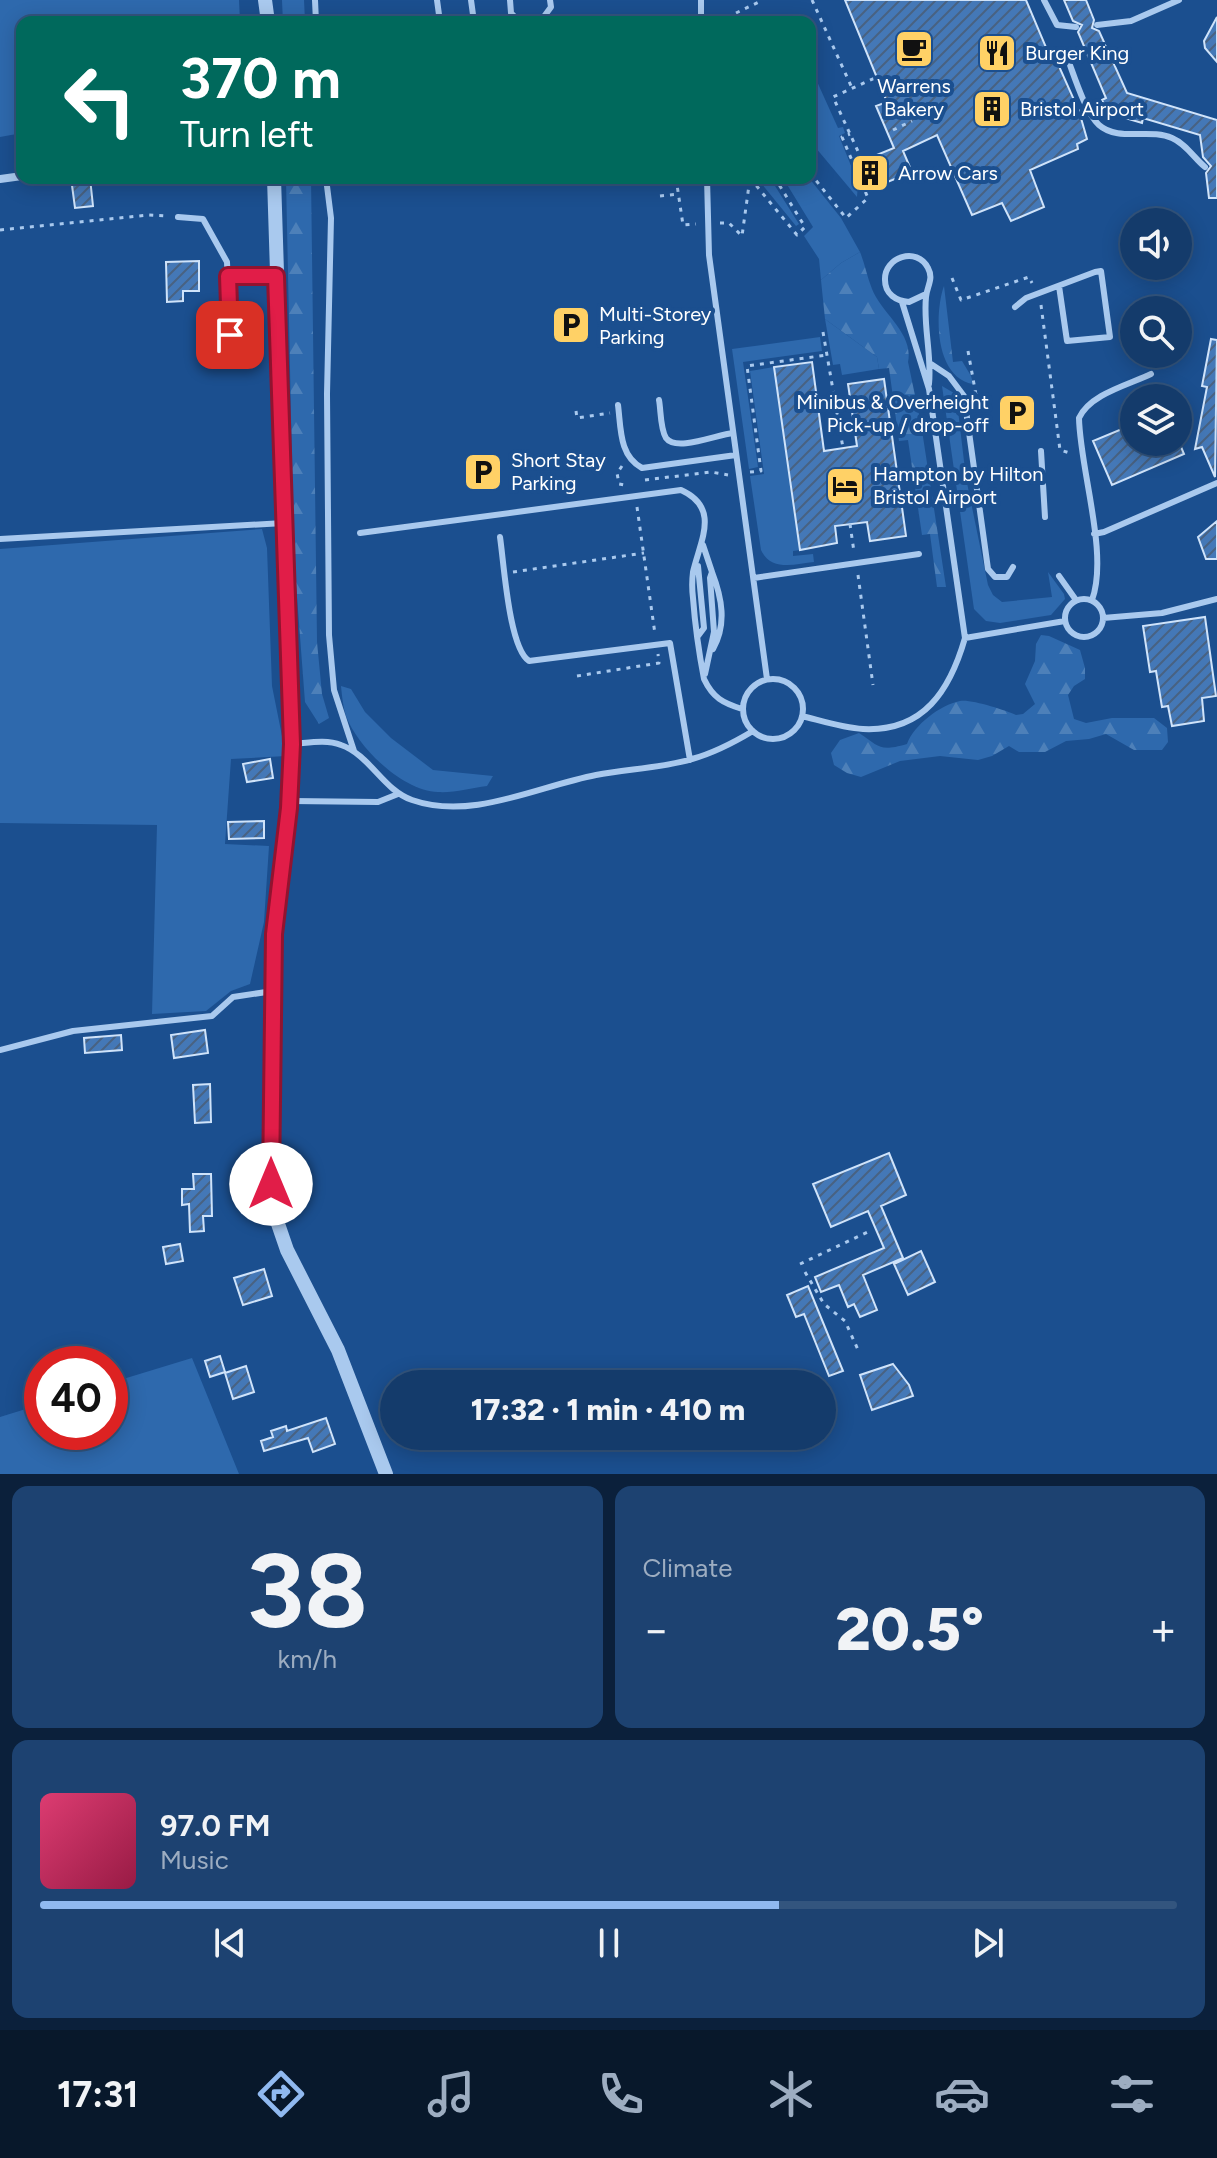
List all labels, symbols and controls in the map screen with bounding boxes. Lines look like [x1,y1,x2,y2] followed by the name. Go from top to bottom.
[893,28,935,70] cafe icon: Warrens Bakery
[976,32,1018,74] restaurant icon: Burger King
[1025,41,1129,65] place label: Burger King
[180,45,341,112] text: 370 m
[48,48,152,152] icon: left
[877,74,951,121] place label: Warrens Bakery
[971,88,1013,130] building icon: Bristol Airport
[1020,97,1144,121] place label: Bristol Airport
[180,113,314,156] text: Turn left
[849,152,891,194] building icon: Arrow Cars
[898,161,998,185] place label: Arrow Cars
[1120,208,1192,456] map controls
[1120,208,1192,280] button: sound
[1120,296,1192,368] button: search
[196,301,264,369] pin
[599,302,712,349] place label: Multi-Storey Parking
[550,304,592,346] parking icon: Multi-Storey Parking
[208,313,252,357] icon: arrive
[1120,384,1192,456] button: layers
[796,390,990,437] place label: Minibus & Overheight Pick-up / drop-off
[996,392,1038,434] parking icon: Minibus & Overheight Pick-up / drop-off
[511,448,606,495] place label: Short Stay Parking
[462,451,504,493] parking icon: Short Stay Parking
[873,462,1044,509] place label: Hampton by Hilton Bristol Airport
[824,465,866,507] hotel icon: Hampton by Hilton Bristol Airport
[229,1142,313,1226] position arrow
[24,1346,128,1450] speed limit sign: 40
[471,1391,745,1428] text: 17:32 · 1 min · 410 m
[247,1528,368,1653] text: 38
[643,1552,732,1584] text: Climate
[836,1593,984,1665] text: 20.5°
[643,1603,670,1656] text: −
[1150,1603,1177,1656] text: +
[278,1643,337,1675] text: km/h
[160,1807,270,1844] text: 97.0 FM
[160,1844,229,1876] text: Music
[208,1921,252,1965] icon: previous
[587,1921,631,1965] icon: pause
[966,1921,1010,1965] icon: next
[253,2066,309,2122] icon: directions
[423,2066,479,2122] icon: music
[593,2066,649,2122] icon: phone
[763,2066,819,2122] icon: climate
[934,2066,990,2122] icon: car
[1104,2066,1160,2122] icon: filters
[57,2073,138,2116] text: 17:31

